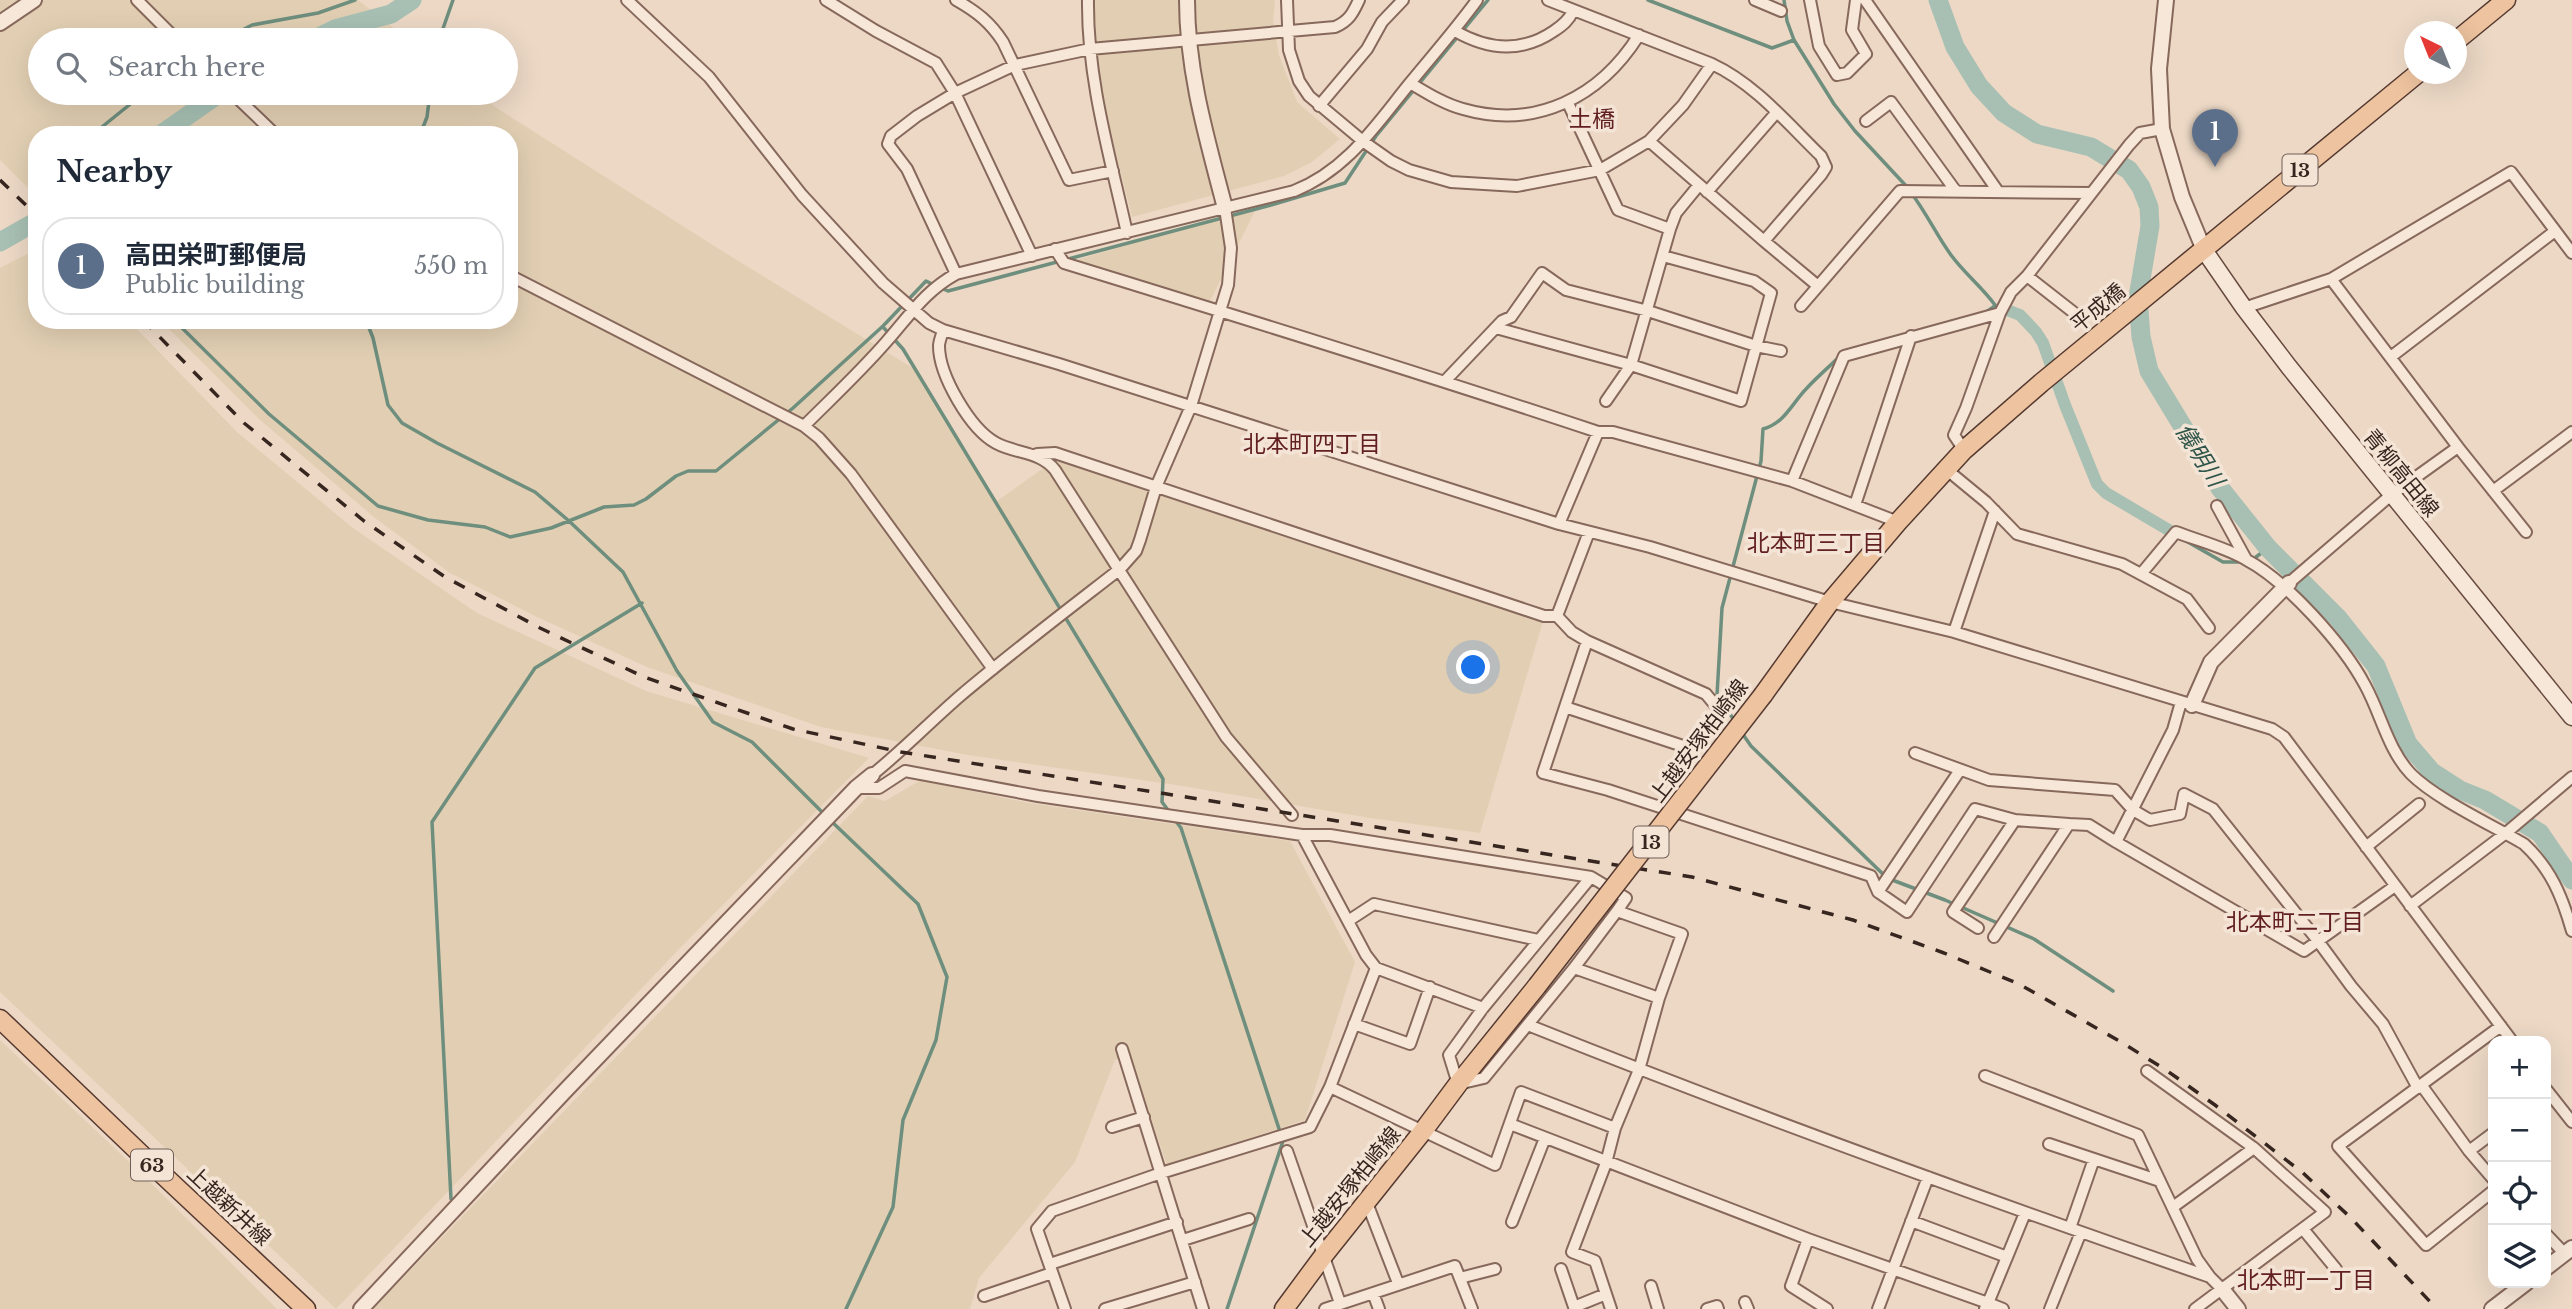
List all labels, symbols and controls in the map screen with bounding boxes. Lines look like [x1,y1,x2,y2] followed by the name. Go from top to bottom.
[2404,21,2467,84] north arrow
[28,28,518,105] search box
[52,48,90,86] icon: search
[108,51,265,83] text: Search here
[1569,105,1615,133] district label: 土橋
[2192,109,2238,167] pin: 1
[56,153,172,190] text: Nearby
[2282,154,2318,186] road number: 13
[125,239,307,271] text: 高田栄町郵便局
[76,252,86,280] text: 1
[414,252,488,280] text: 550 m
[125,271,304,299] text: Public building
[2065,278,2131,338] street label: 平成橋
[2170,418,2232,494] water label: 儀明川
[2358,424,2444,522] street label: 青柳高田線
[1243,430,1381,458] district label: 北本町四丁目
[1747,529,1885,557] district label: 北本町三丁目
[1456,650,1490,684] your location
[1644,674,1754,808] street label: 上越安塚柏崎線
[1634,827,1668,858] road number: 13
[2226,908,2364,936] district label: 北本町二丁目
[2488,1036,2551,1288] map controls
[2488,1036,2551,1099] button: +
[2488,1099,2551,1162] button: −
[1294,1122,1406,1252] street label: 上越安塚柏崎線
[131,1149,173,1180] road number: 63
[182,1161,276,1251] street label: 上越新井線
[2488,1162,2551,1225] button: locate
[2488,1225,2551,1288] button: layers
[2237,1266,2375,1294] district label: 北本町一丁目

